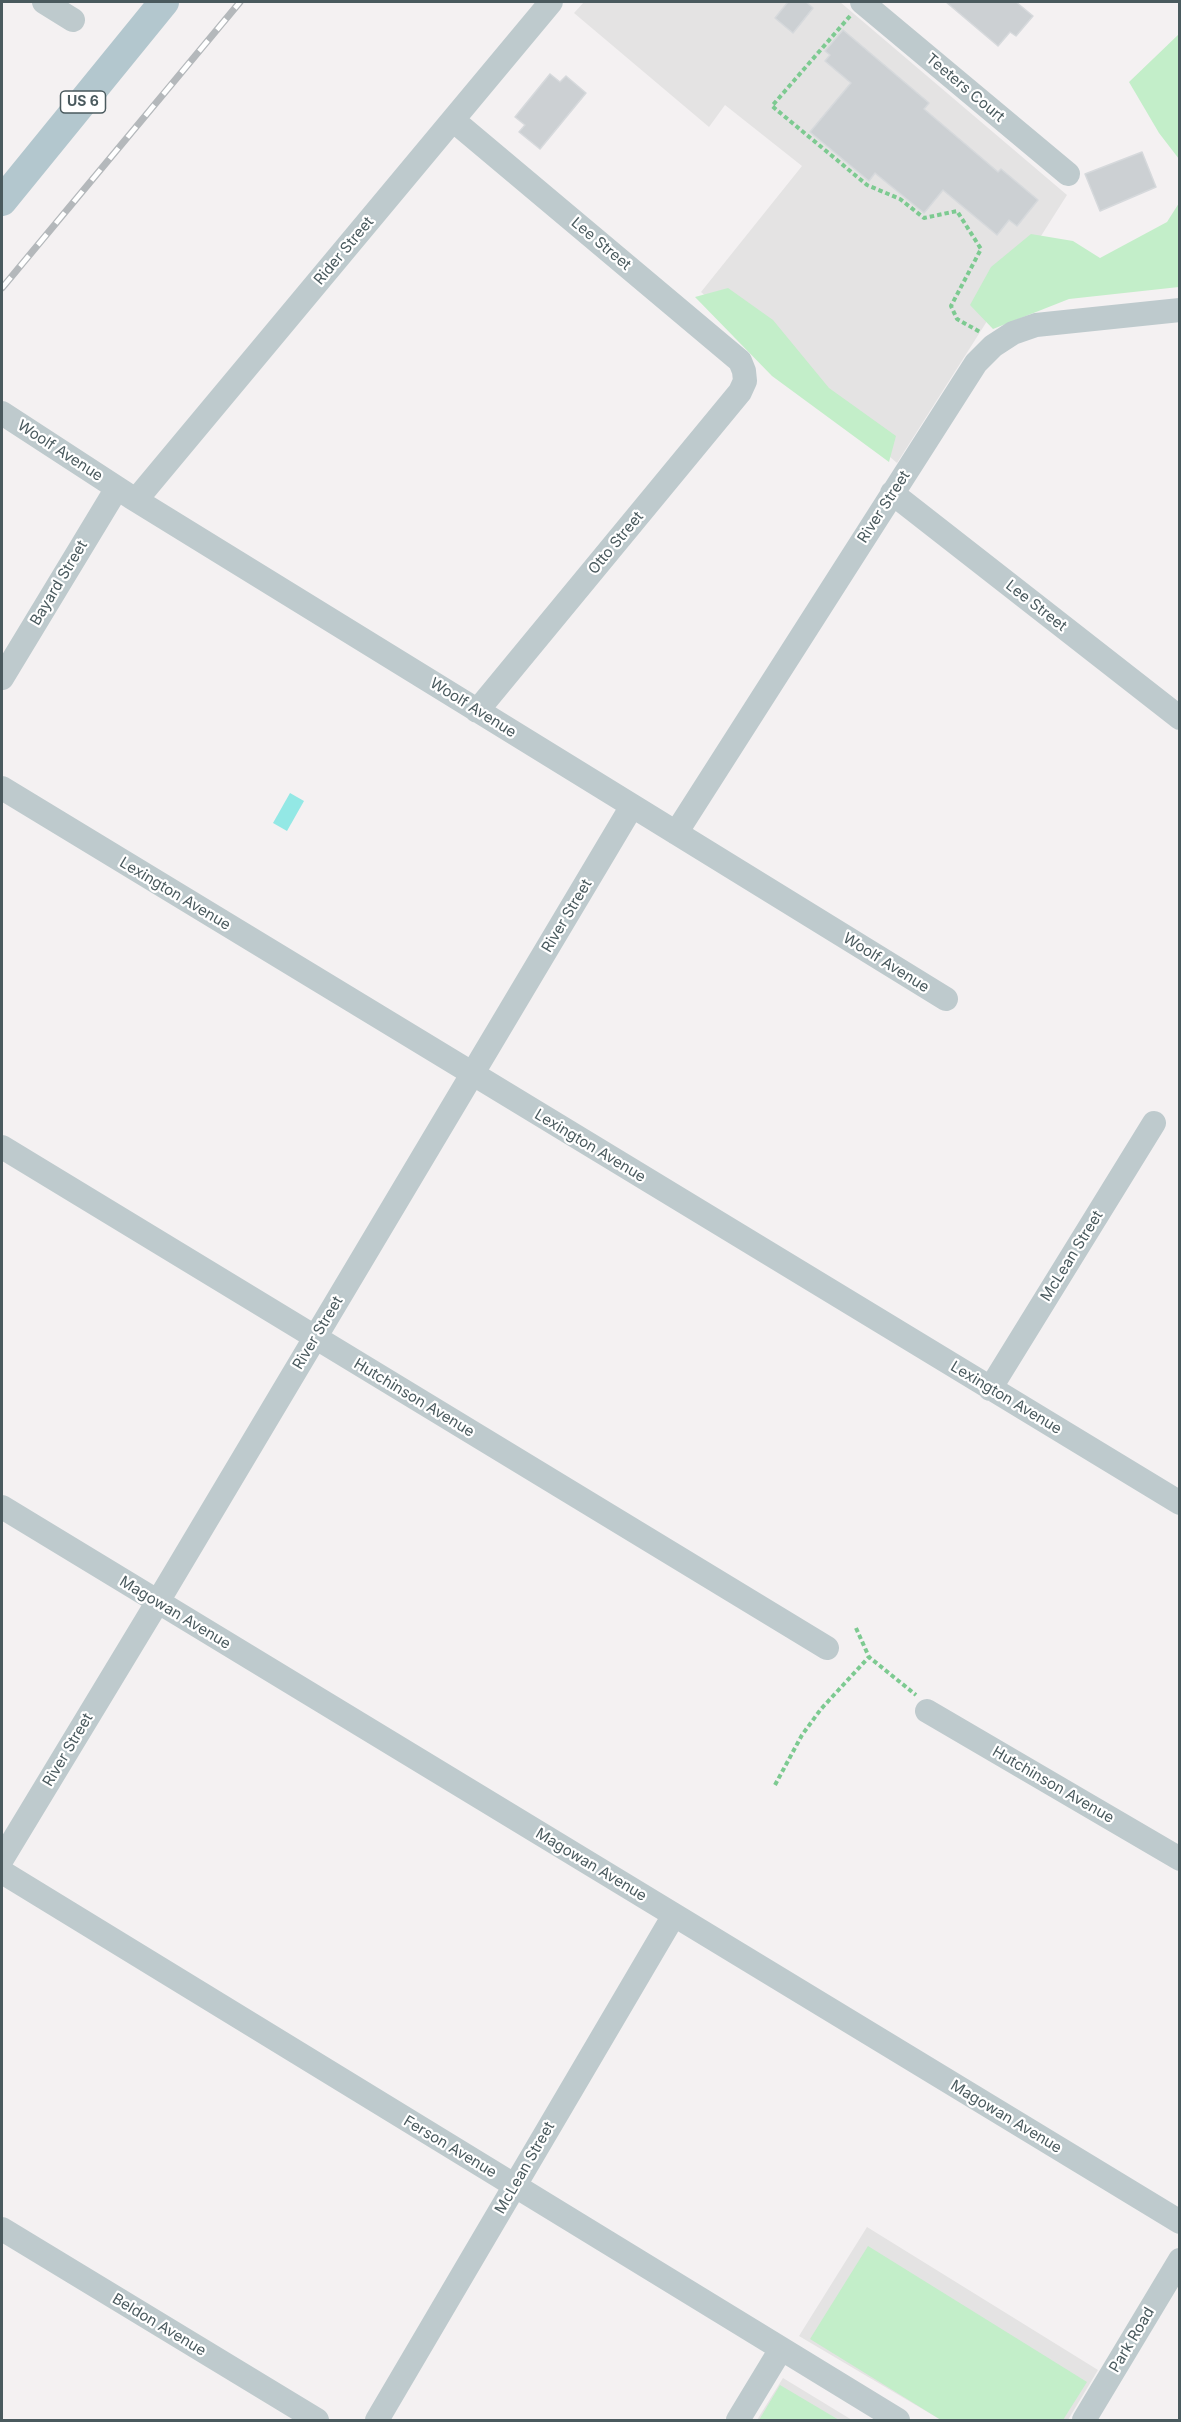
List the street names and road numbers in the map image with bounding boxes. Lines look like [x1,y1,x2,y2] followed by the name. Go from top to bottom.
[922,50,1008,126] street label: Teeters Court
[60,91,106,113] road number: US 6
[310,213,378,289] street label: Rider Street
[567,214,635,274] street label: Lee Street
[14,417,106,485] street label: Woolf Avenue
[854,468,914,546] street label: River Street
[585,508,647,578] street label: Otto Street
[27,537,91,629] street label: Bayard Street
[1002,577,1070,635] street label: Lee Street
[427,674,519,742] street label: Woolf Avenue
[116,854,234,934] street label: Lexington Avenue
[538,876,596,956] street label: River Street
[840,929,932,997] street label: Woolf Avenue
[531,1106,649,1186] street label: Lexington Avenue
[1037,1207,1107,1305] street label: McLean Street
[289,1293,347,1373] street label: River Street
[350,1355,478,1441] street label: Hutchinson Avenue
[947,1358,1065,1438] street label: Lexington Avenue
[116,1573,234,1653] street label: Magowan Avenue
[39,1710,97,1790] street label: River Street
[989,1743,1117,1827] street label: Hutchinson Avenue
[532,1825,650,1905] street label: Magowan Avenue
[947,2077,1065,2157] street label: Magowan Avenue
[400,2112,500,2182] street label: Ferson Avenue
[491,2119,559,2217] street label: McLean Street
[109,2290,209,2360] street label: Beldon Avenue
[1106,2304,1158,2376] street label: Park Road

